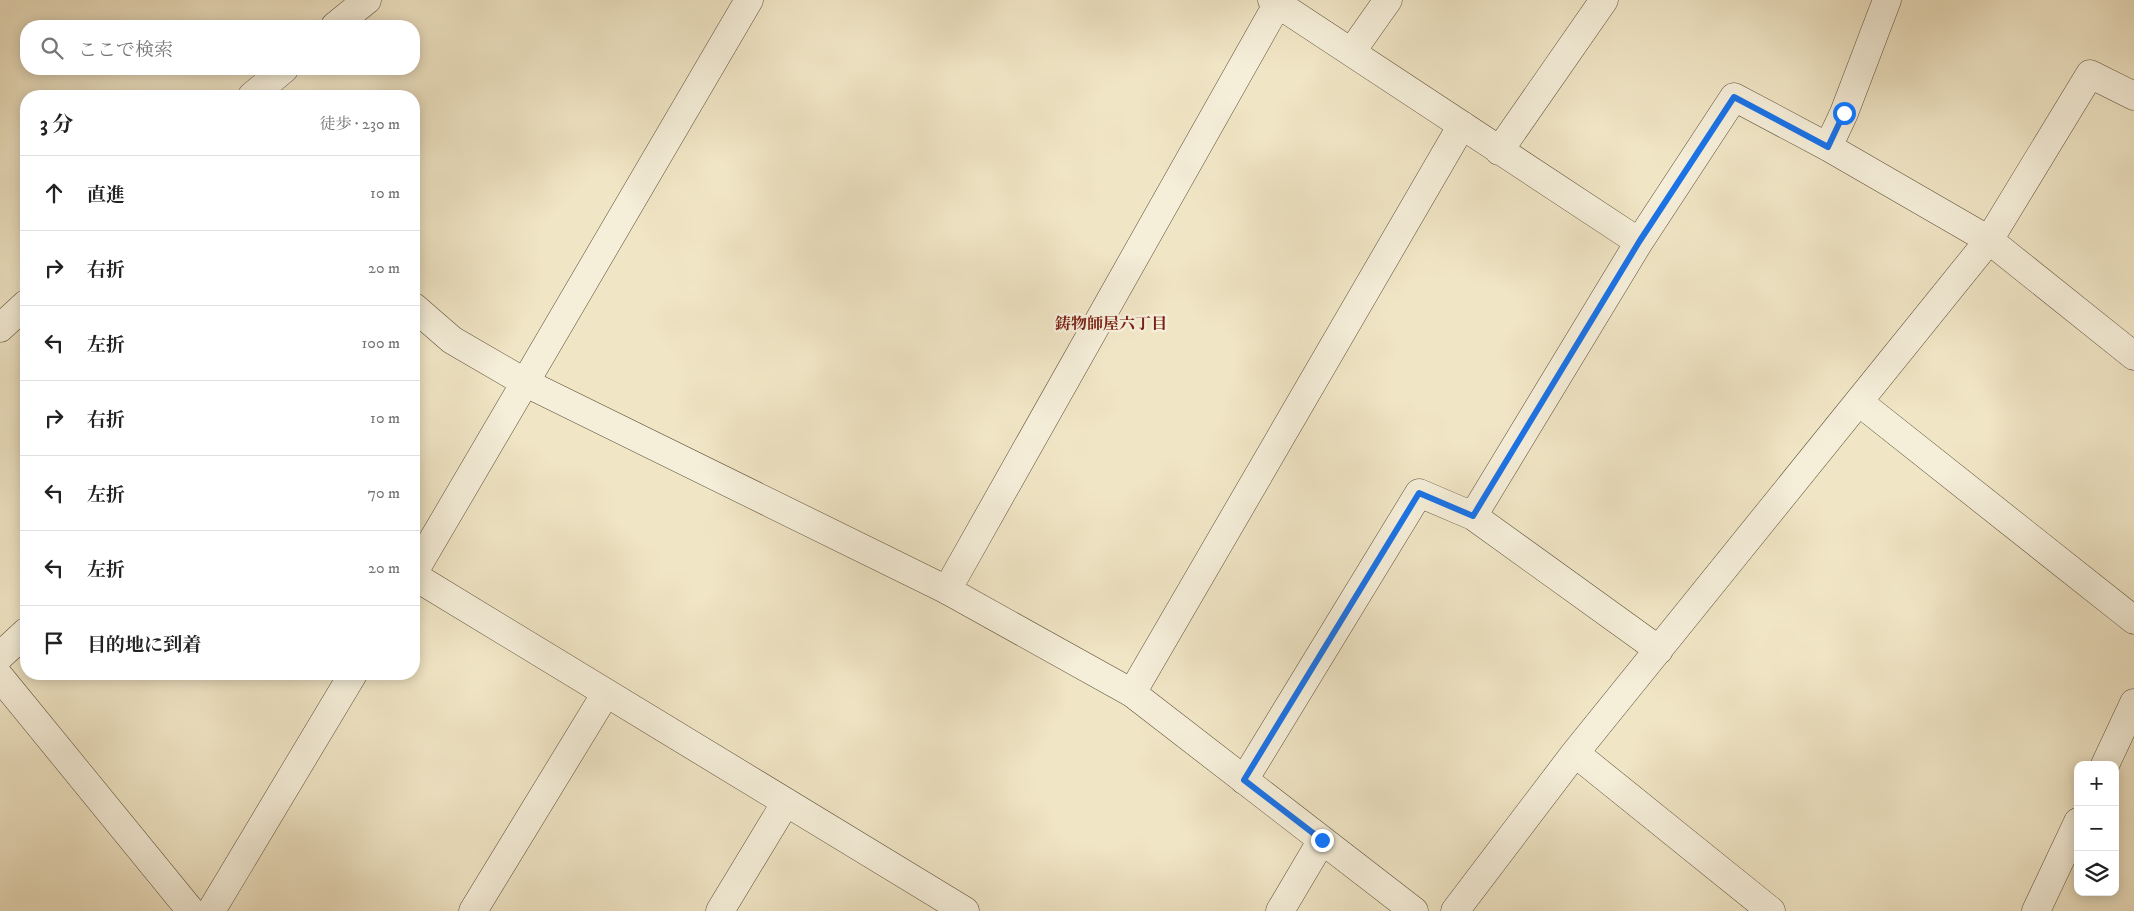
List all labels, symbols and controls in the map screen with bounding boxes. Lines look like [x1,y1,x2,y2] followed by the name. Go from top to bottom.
[20,20,420,75] search box
[38,34,66,62] icon: search
[78,39,173,62] text: ここで検索
[1833,102,1856,125] route start
[40,112,73,138] text: 3 分
[319,114,400,134] text: 徒歩 · 230 m
[40,179,68,207] icon: ahead
[370,183,400,203] text: 10 m
[87,184,125,207] text: 直進
[40,254,68,282] icon: right
[368,258,400,278] text: 20 m
[87,259,125,282] text: 右折
[1055,314,1167,334] district label: 鋳物師屋六丁目
[40,329,68,357] icon: left
[362,333,400,353] text: 100 m
[87,334,125,357] text: 左折
[40,404,68,432] icon: right
[370,408,400,428] text: 10 m
[87,409,125,432] text: 右折
[40,479,68,507] icon: left
[368,483,400,503] text: 70 m
[87,484,125,507] text: 左折
[40,554,68,582] icon: left
[368,558,400,578] text: 20 m
[87,559,125,582] text: 左折
[40,629,68,657] icon: arrive
[87,634,201,657] text: 目的地に到着
[2074,761,2119,896] map controls
[2074,761,2119,806] button: +
[2074,806,2119,851] button: −
[1311,829,1334,852] route end
[2074,851,2119,896] button: layers

